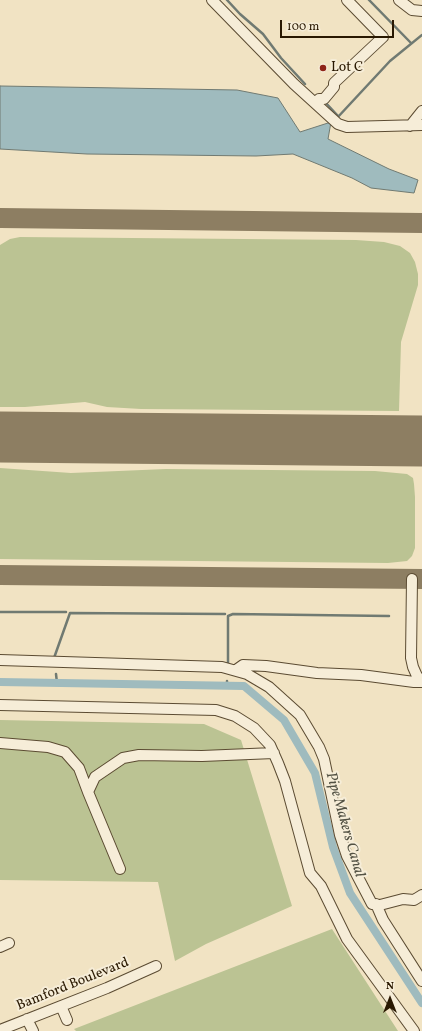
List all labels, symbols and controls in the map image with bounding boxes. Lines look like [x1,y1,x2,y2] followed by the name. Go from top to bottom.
[282,12,396,38] scale bar
[287,19,319,35] text: 100 m
[331,60,363,76] place label: Lot C
[318,63,328,73] marker: Lot C
[320,770,368,880] water label: Pipe Makers Canal
[14,955,132,1015] street label: Bamford Boulevard
[370,979,410,1019] north arrow
[386,979,394,994] text: N

